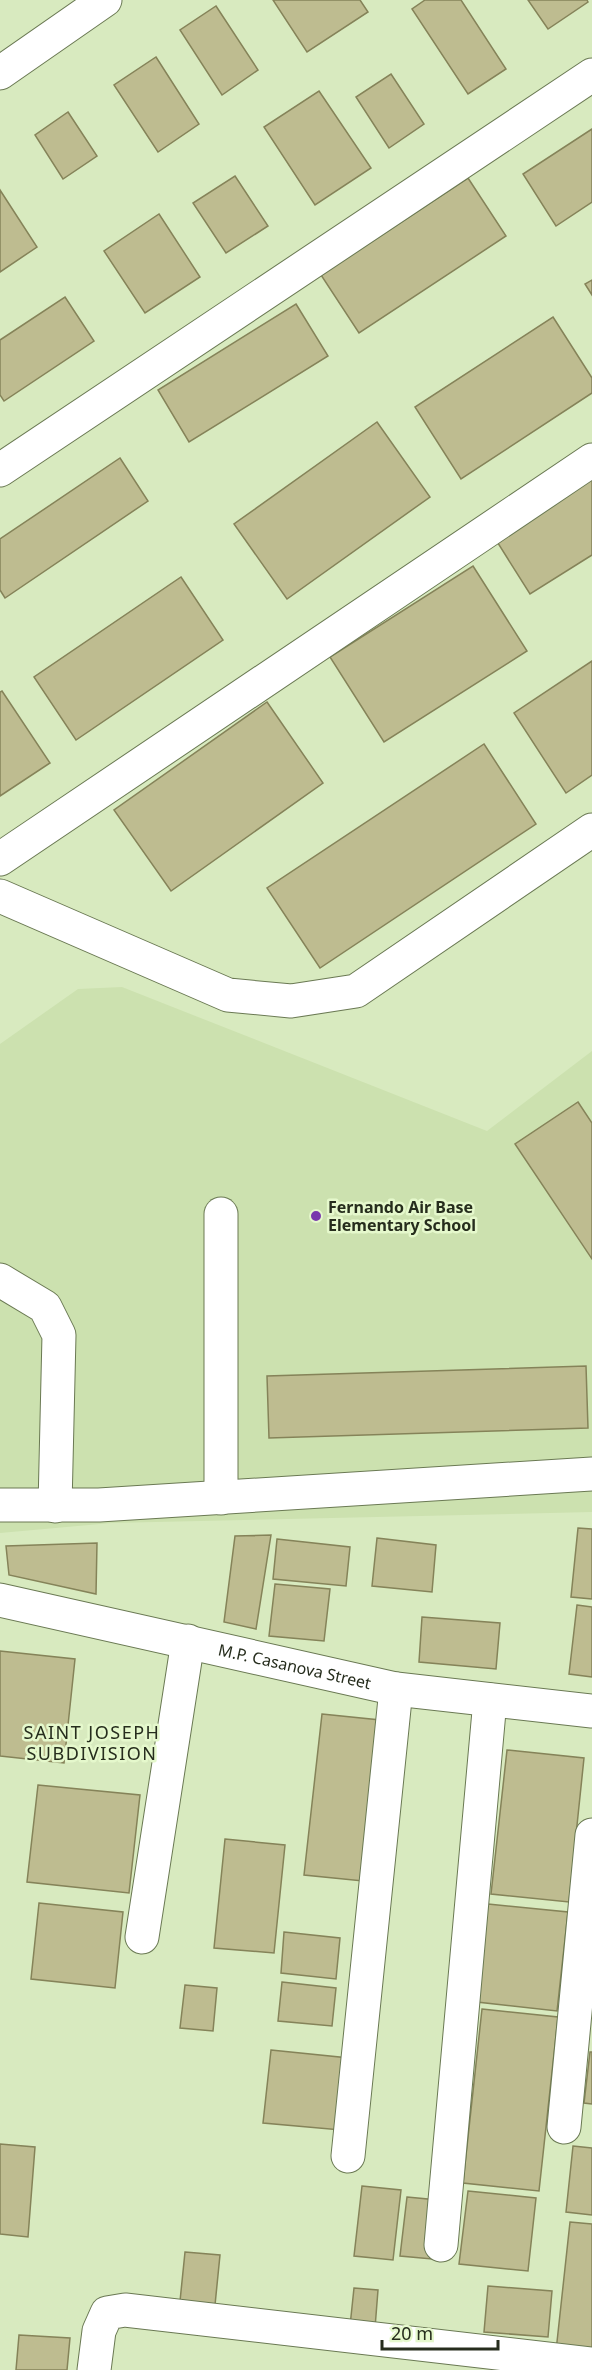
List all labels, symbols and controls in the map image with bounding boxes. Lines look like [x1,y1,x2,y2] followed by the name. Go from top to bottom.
[328,1196,476,1236] place label: Fernando Air Base Elementary School
[309,1209,323,1223] marker: Fernando Air Base Elementary School
[216,1638,373,1694] street label: M.P. Casanova Street
[24,1720,160,1765] district label: SAINT JOSEPH SUBDIVISION
[382,2313,498,2351] scale bar
[391,2321,433,2345] text: 20 m

